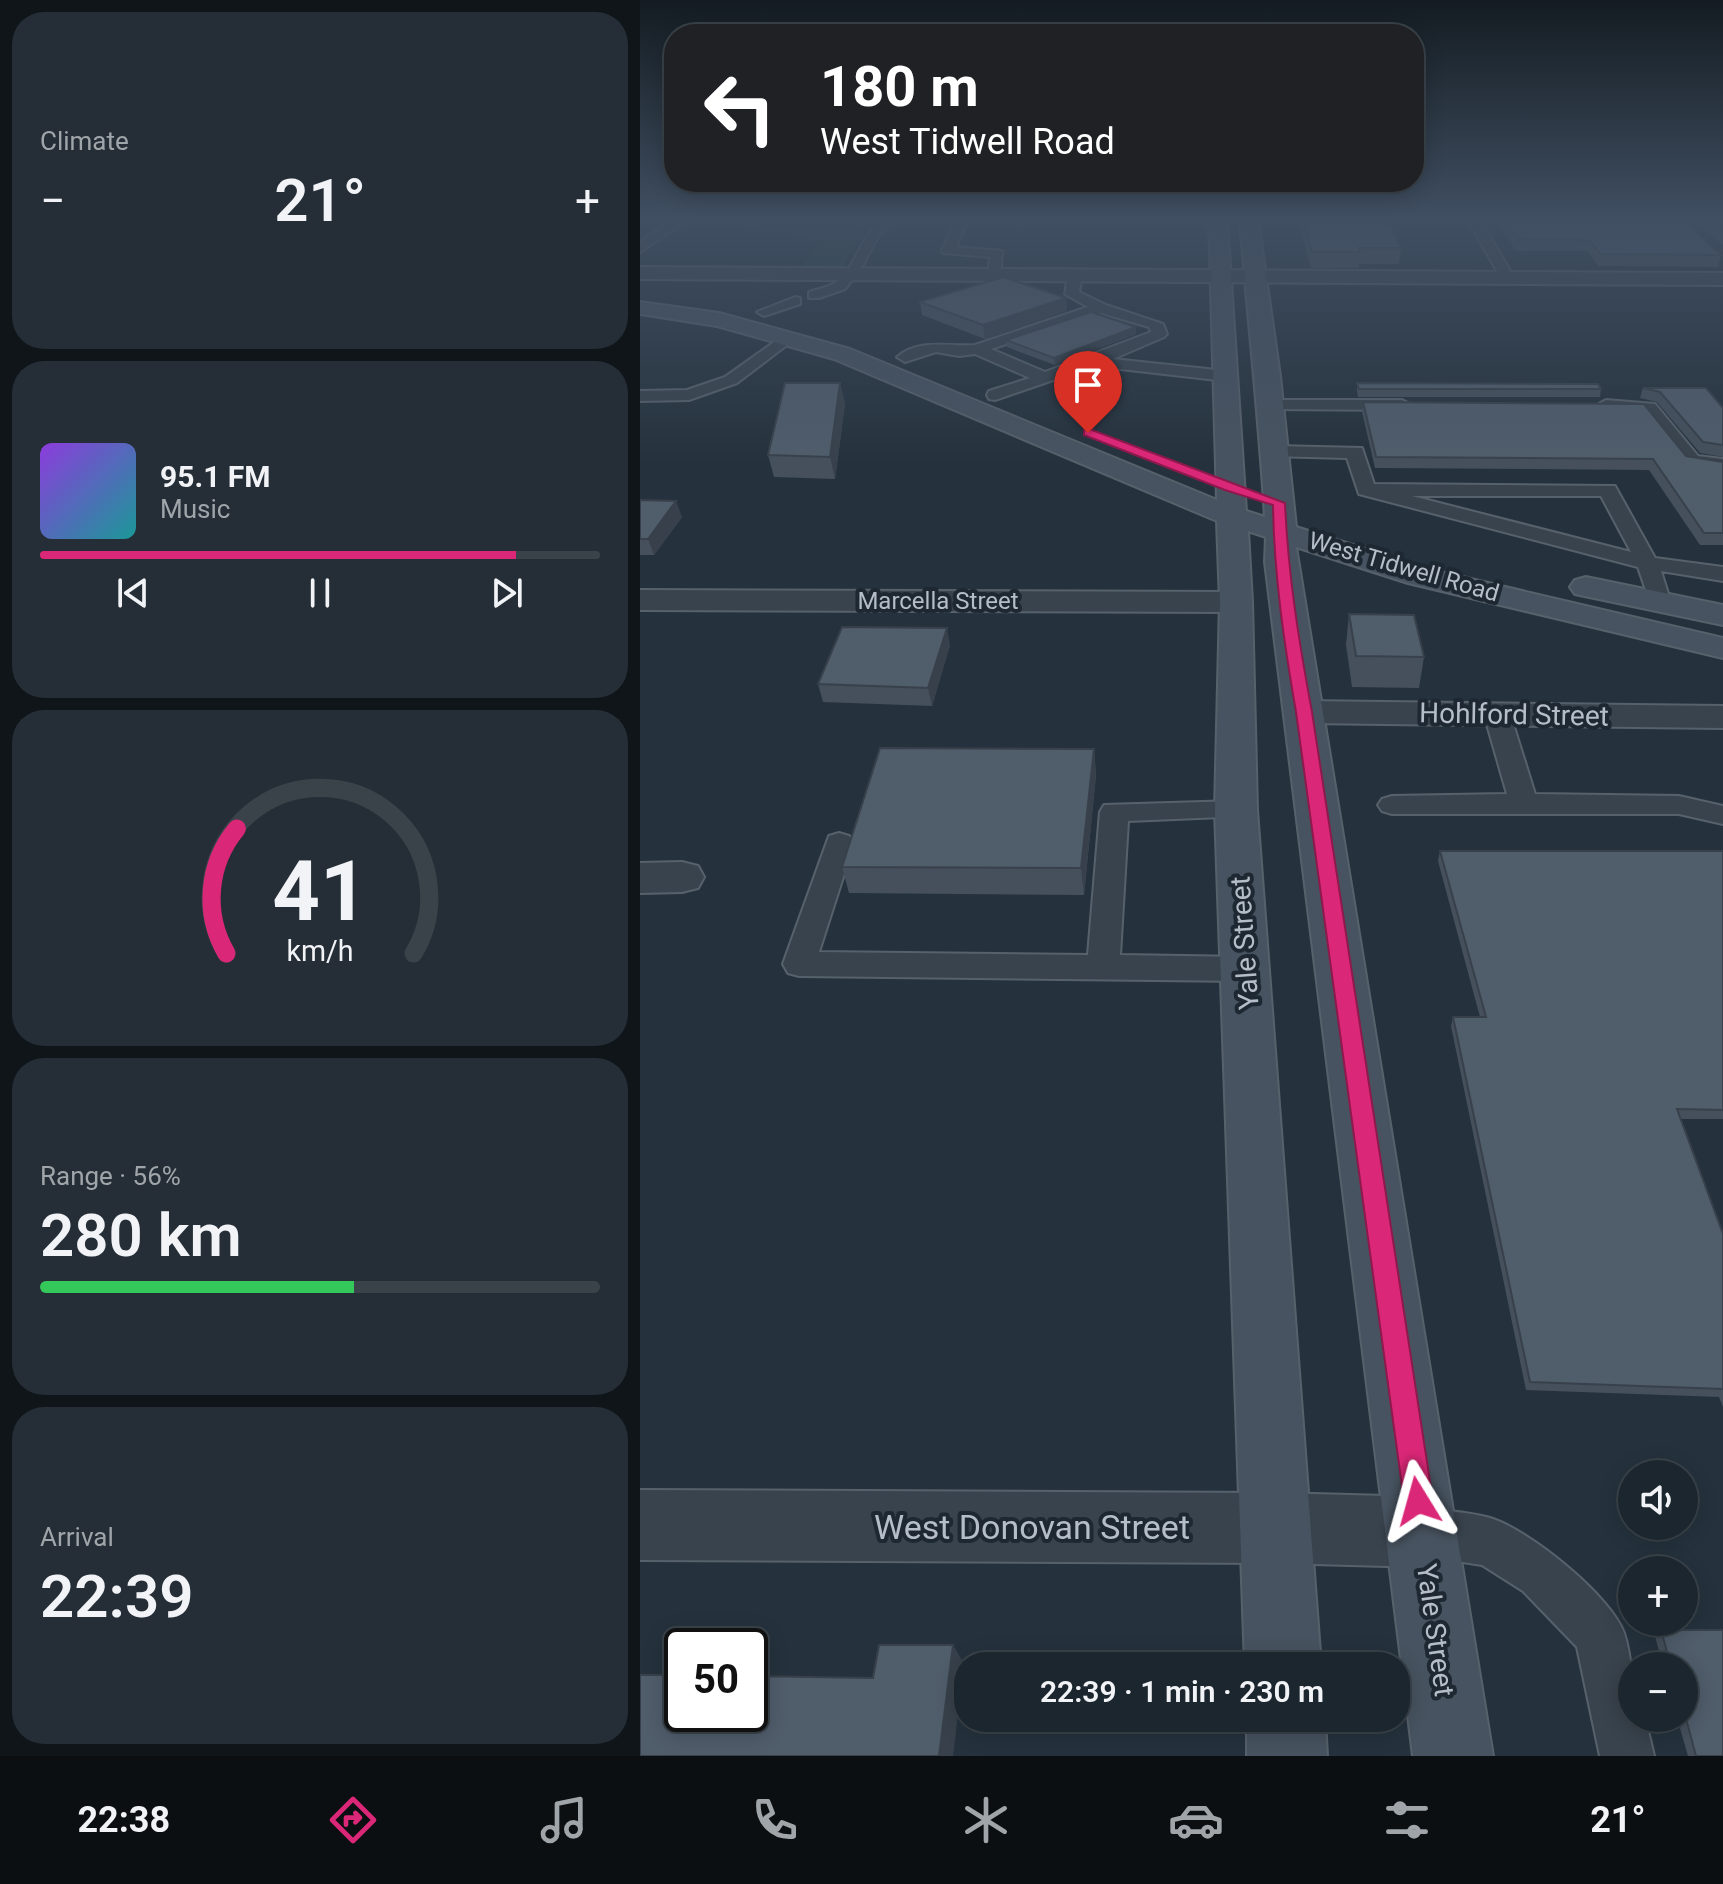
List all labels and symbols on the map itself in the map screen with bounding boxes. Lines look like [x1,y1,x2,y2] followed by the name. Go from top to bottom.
[1054,351,1122,433] pin
[1306,526,1502,608] street label: West Tidwell Road
[857,587,1019,615] street label: Marcella Street
[1419,696,1609,733] street label: Hohlford Street
[1223,875,1266,1011] street label: Yale Street
[1376,1459,1460,1543] position arrow
[874,1507,1190,1547] street label: West Donovan Street
[1410,1562,1461,1698] street label: Yale Street
[664,1628,768,1732] speed limit sign: 50

